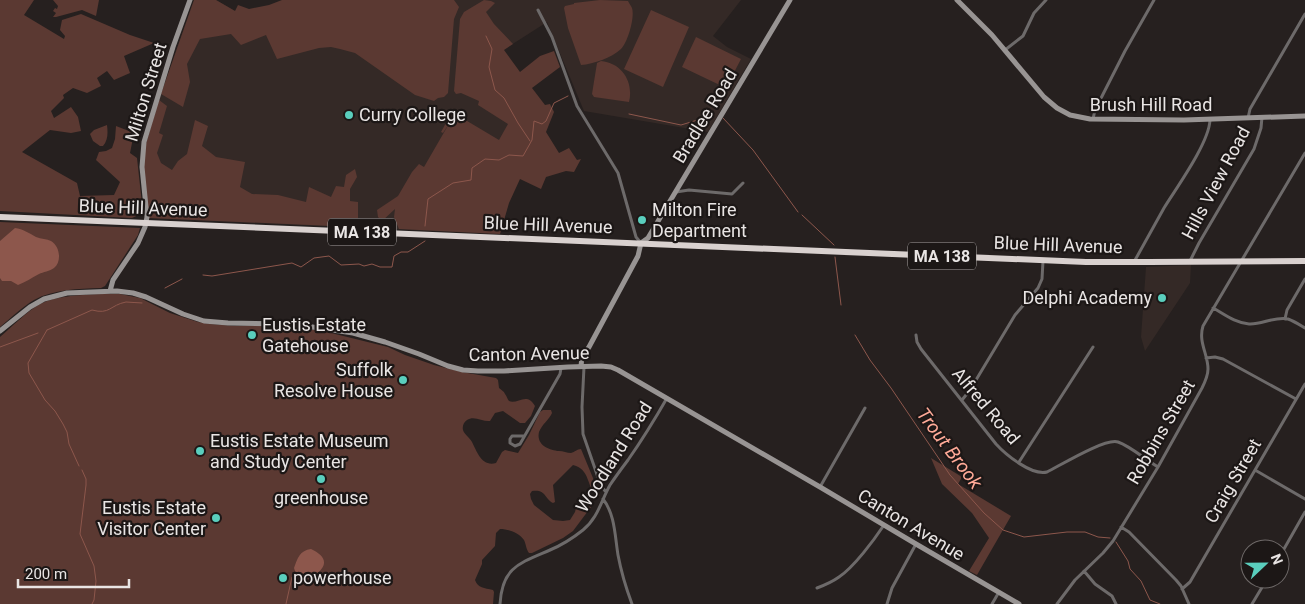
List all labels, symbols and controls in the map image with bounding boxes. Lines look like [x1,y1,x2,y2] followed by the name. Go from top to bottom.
[121,40,171,144] street label: Milton Street
[668,65,741,167] street label: Bradlee Road
[1090,94,1212,115] street label: Brush Hill Road
[359,104,466,125] place label: Curry College
[343,109,355,121] marker: Curry College
[1177,123,1254,243] street label: Hills View Road
[78,195,208,220] street label: Blue Hill Avenue
[652,199,747,241] place label: Milton Fire Department
[483,212,613,237] street label: Blue Hill Avenue
[636,214,648,226] marker: Milton Fire Department
[328,218,396,246] road number: MA 138
[993,232,1123,257] street label: Blue Hill Avenue
[908,242,976,270] road number: MA 138
[1022,287,1152,308] place label: Delphi Academy
[1156,292,1168,304] marker: Delphi Academy
[262,314,366,356] place label: Eustis Estate Gatehouse
[246,329,258,341] marker: Eustis Estate Gatehouse
[468,342,590,365] street label: Canton Avenue
[274,359,394,401] place label: Suffolk Resolve House
[948,363,1025,448] street label: Alfred Road
[397,374,409,386] marker: Suffolk Resolve House
[1122,376,1199,488] street label: Robbins Street
[571,398,656,516] street label: Woodland Road
[912,403,988,494] water label: Trout Brook
[210,430,389,472] place label: Eustis Estate Museum and Study Center
[1200,435,1265,527] street label: Craig Street
[194,445,206,457] marker: Eustis Estate Museum and Study Center
[315,473,327,485] marker: greenhouse
[854,484,968,565] street label: Canton Avenue
[274,487,368,508] place label: greenhouse
[97,497,206,539] place label: Eustis Estate Visitor Center
[210,512,222,524] marker: Eustis Estate Visitor Center
[1240,539,1290,589] north arrow
[1268,552,1286,567] text: N
[18,556,129,588] scale bar
[25,565,67,583] text: 200 m
[293,567,391,588] place label: powerhouse
[277,572,289,584] marker: powerhouse

